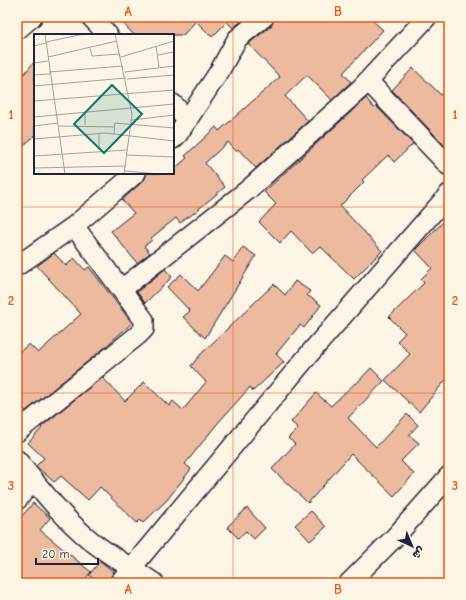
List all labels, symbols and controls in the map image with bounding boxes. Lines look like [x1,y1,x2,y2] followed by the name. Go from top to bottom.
[124,4,132,19] text: A
[334,4,342,19] text: B
[34,34,174,174] inset map
[8,107,14,122] text: 1
[452,107,458,122] text: 1
[8,293,14,308] text: 2
[452,293,458,308] text: 2
[8,478,14,493] text: 3
[452,478,458,493] text: 3
[392,526,432,566] north arrow
[36,540,98,566] scale bar
[410,544,427,562] text: ش
[42,547,70,561] text: 20 m
[124,582,132,597] text: A
[334,582,342,597] text: B

